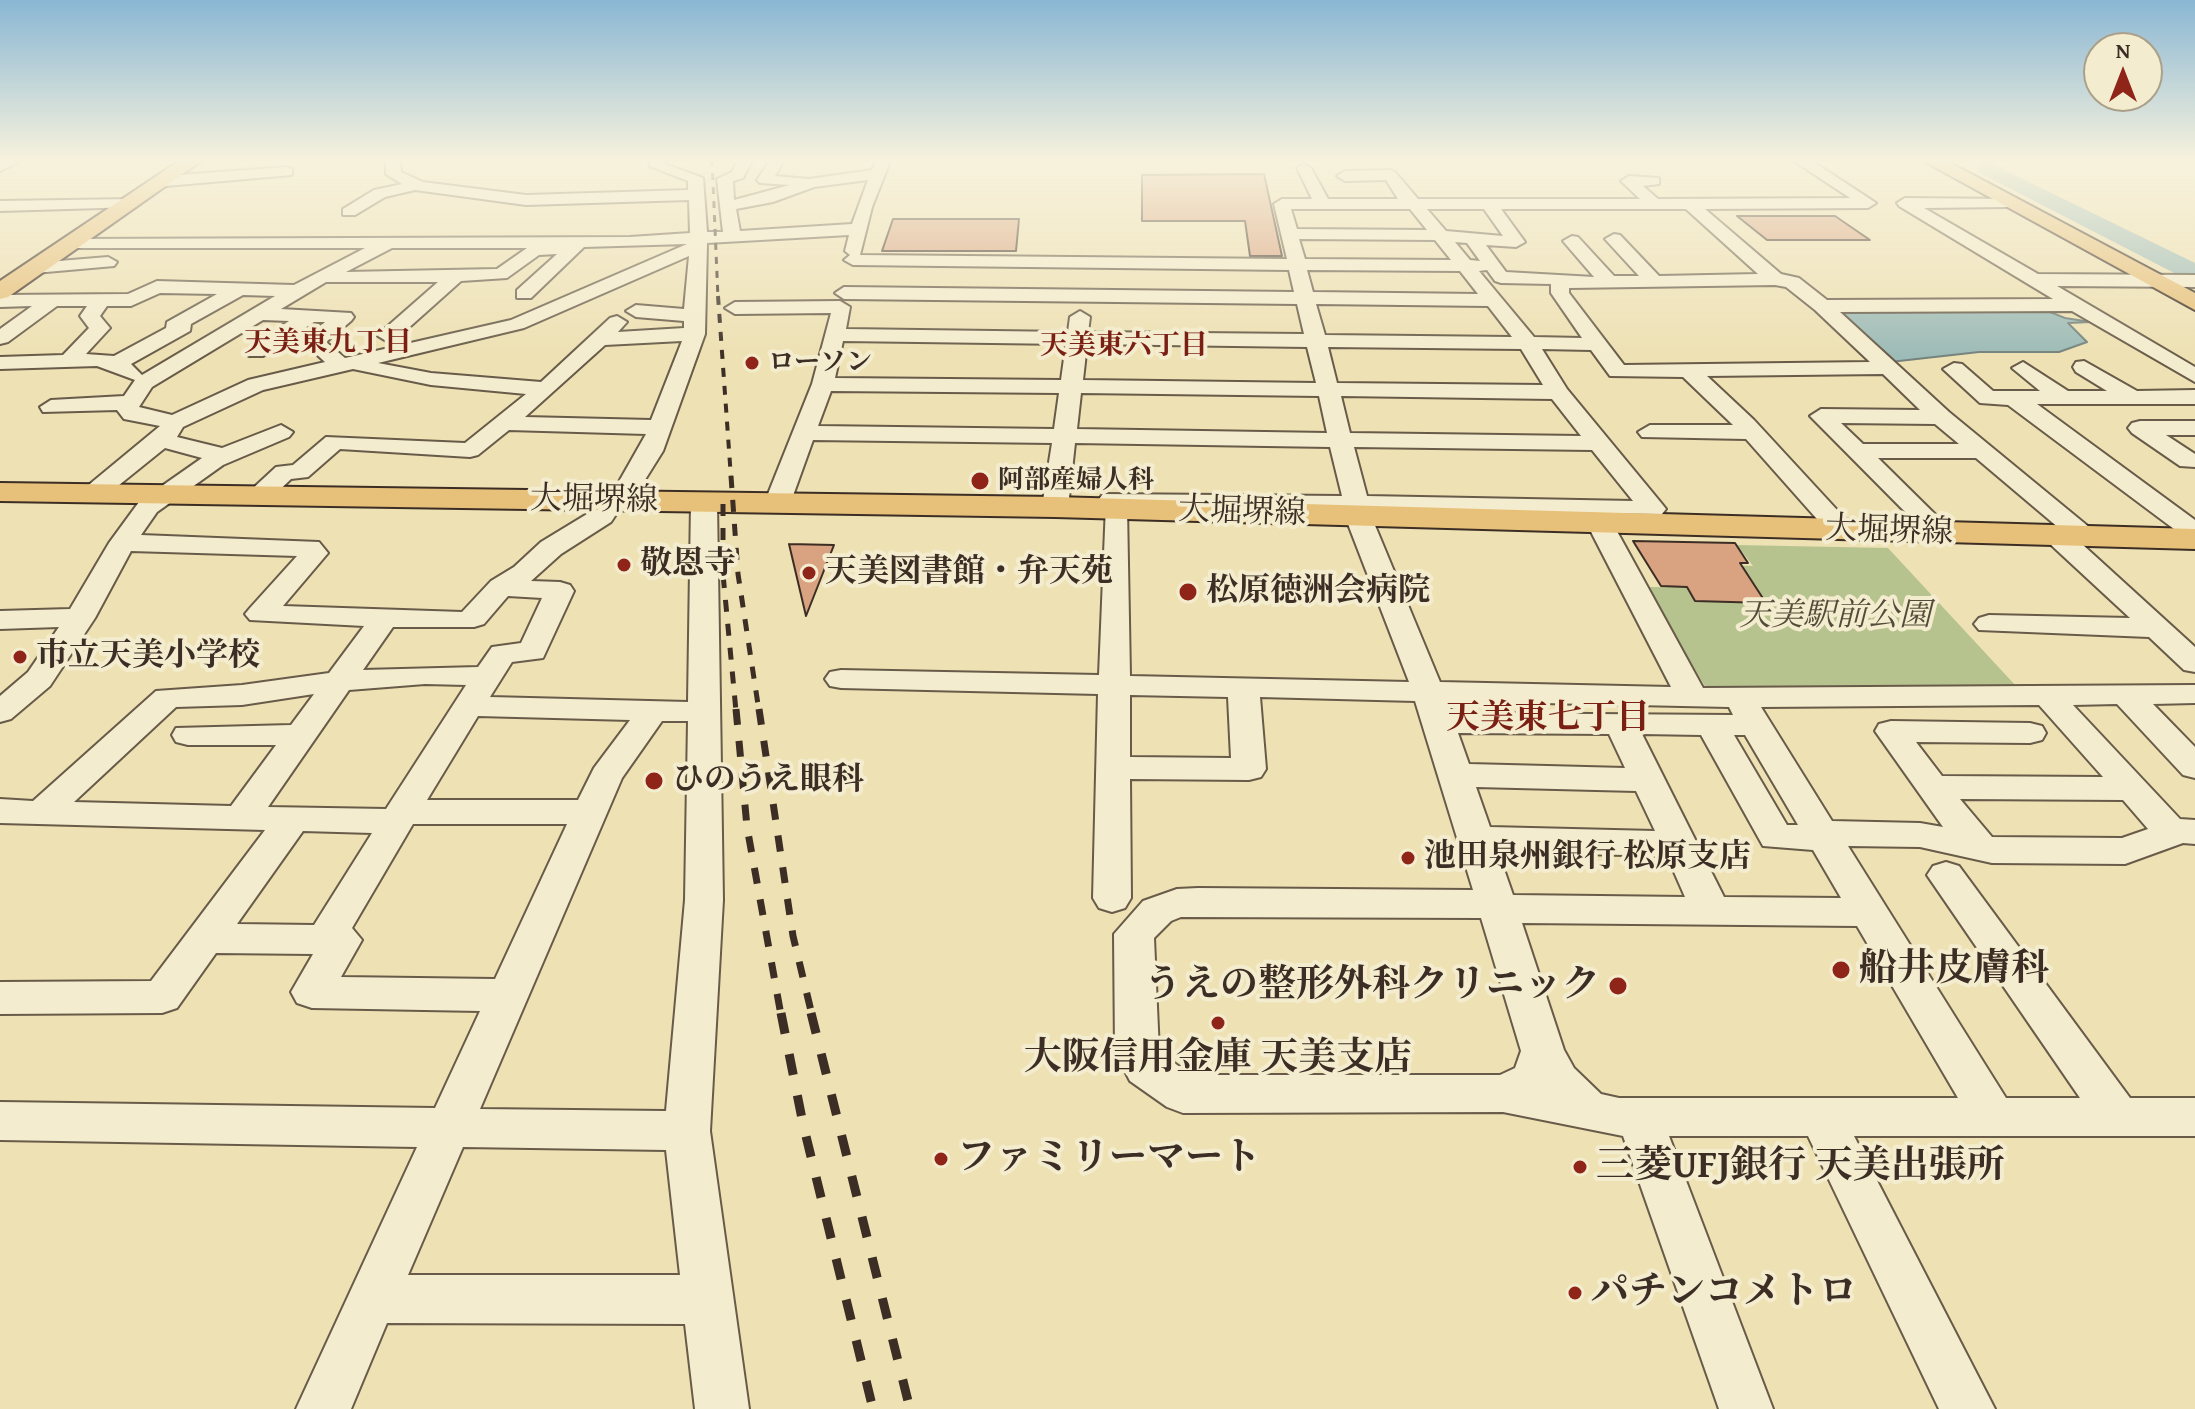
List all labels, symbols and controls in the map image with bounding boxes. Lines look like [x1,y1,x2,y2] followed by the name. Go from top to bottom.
[2083,32,2163,112] north arrow
[2116,34,2130,66] text: N
[244,327,412,361] district label: 天美東九丁目
[1040,330,1208,364] district label: 天美東六丁目
[768,347,872,379] place label: ローソン
[743,354,761,372] marker: ローソン
[998,465,1154,497] place label: 阿部産婦人科
[969,470,991,492] marker: 阿部産婦人科
[530,481,658,521] street label: 大堀堺線
[1177,492,1307,534] street label: 大堀堺線
[1824,511,1954,553] street label: 大堀堺線
[640,546,736,584] place label: 敬恩寺
[825,554,1113,592] place label: 天美図書館・弁天苑
[615,556,633,574] marker: 敬恩寺
[800,564,818,582] marker: 天美図書館・弁天苑
[1206,573,1430,611] place label: 松原徳洲会病院
[1177,581,1199,603] marker: 松原徳洲会病院
[1739,598,1931,636] park label: 天美駅前公園
[36,638,260,676] place label: 市立天美小学校
[11,648,29,666] marker: 市立天美小学校
[1446,699,1650,739] district label: 天美東七丁目
[672,762,864,800] place label: ひのうえ眼科
[643,770,665,792] marker: ひのうえ眼科
[1424,839,1751,877] place label: 池田泉州銀行 松原支店
[1399,849,1417,867] marker: 池田泉州銀行 松原支店
[1859,947,2049,993] place label: 船井皮膚科
[1830,959,1852,981] marker: 船井皮膚科
[1144,963,1600,1009] place label: うえの整形外科クリニック
[1607,975,1629,997] marker: うえの整形外科クリニック
[1209,1014,1227,1032] marker: 大阪信用金庫 天美支店
[1024,1036,1412,1082] place label: 大阪信用金庫 天美支店
[957,1136,1261,1182] place label: ファミリーマート
[1596,1144,2005,1190] place label: 三菱UFJ銀行 天美出張所
[932,1150,950,1168] marker: ファミリーマート
[1571,1158,1589,1176] marker: 三菱UFJ銀行 天美出張所
[1591,1270,1857,1316] place label: パチンコメトロ
[1566,1284,1584,1302] marker: パチンコメトロ

